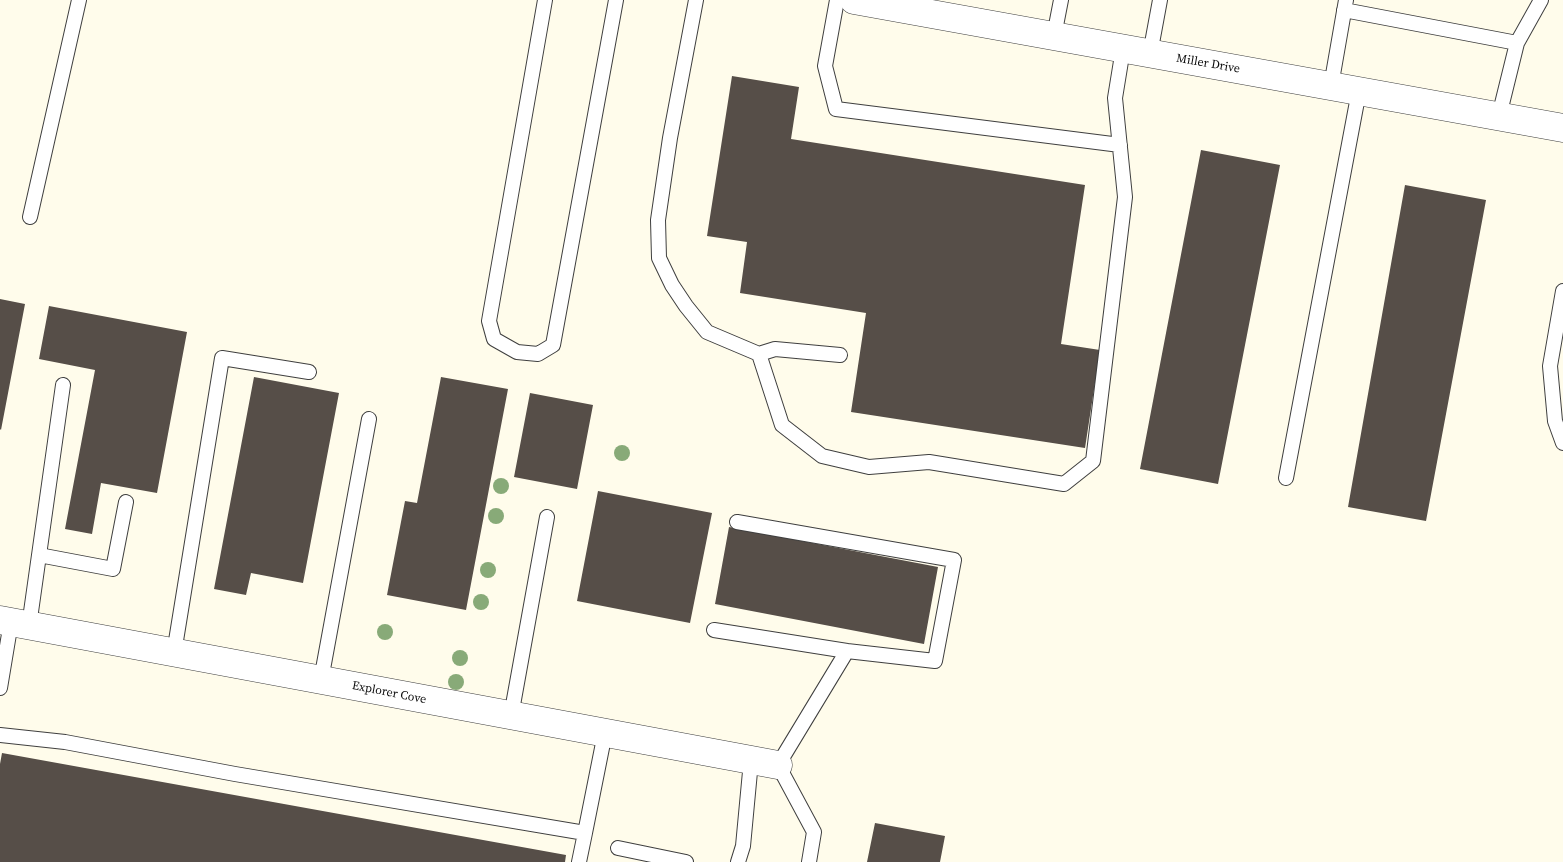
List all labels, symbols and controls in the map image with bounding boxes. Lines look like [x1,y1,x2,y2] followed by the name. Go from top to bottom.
[1175,51,1241,77] street label: Miller Drive
[351,679,427,707] street label: Explorer Cove

